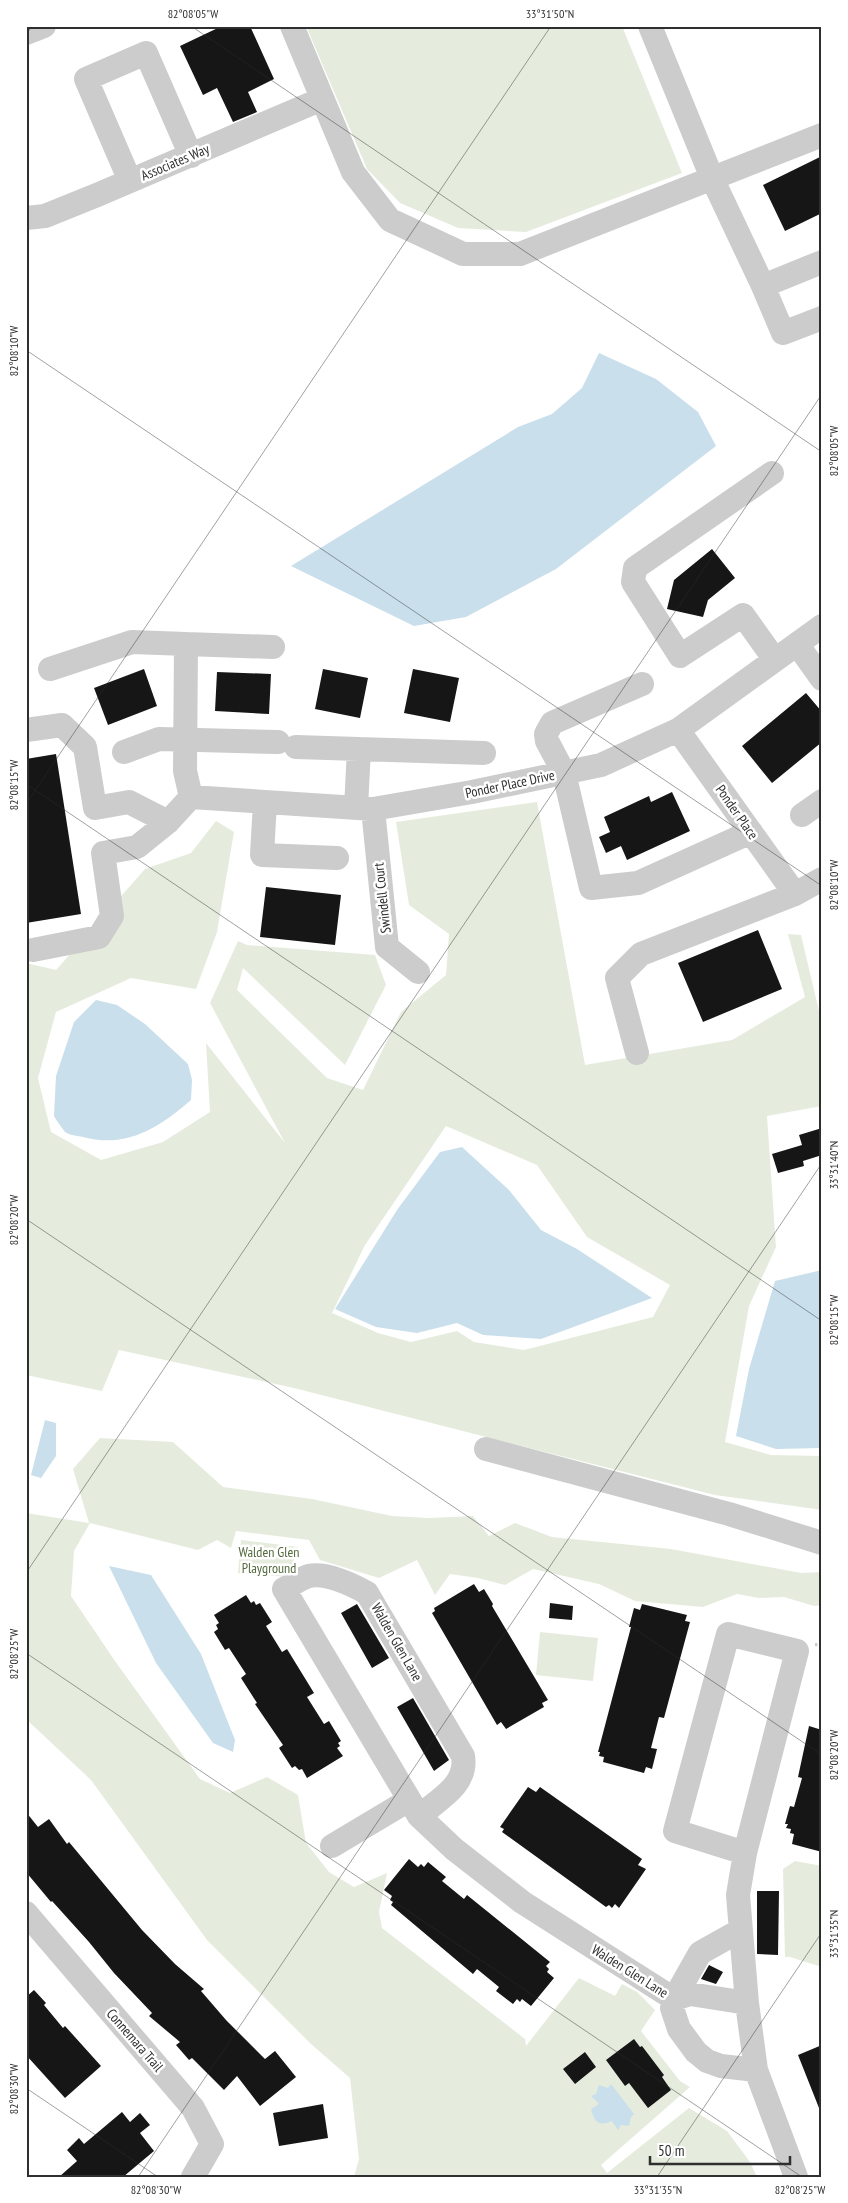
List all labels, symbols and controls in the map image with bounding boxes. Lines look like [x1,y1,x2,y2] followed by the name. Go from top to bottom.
[168,6,218,21] text: 82°08'05"W
[526,6,574,21] text: 33°31'50"N
[138,139,213,184] street label: Associates Way
[6,326,21,376] text: 82°08'10"W
[826,426,841,476] text: 82°08'05"W
[6,760,21,810] text: 82°08'15"W
[464,766,557,802] street label: Ponder Place Drive
[712,781,762,843] street label: Ponder Place
[826,860,841,910] text: 82°08'10"W
[369,862,395,934] street label: Swindell Court
[826,1141,841,1189] text: 33°31'40"N
[6,1195,21,1245] text: 82°08'20"W
[826,1295,841,1345] text: 82°08'15"W
[239,1543,299,1577] park label: Walden Glen Playground
[367,1600,427,1684] street label: Walden Glen Lane
[6,1629,21,1679] text: 82°08'25"W
[826,1730,841,1780] text: 82°08'20"W
[826,1910,841,1958] text: 33°31'35"N
[588,1940,672,2002] street label: Walden Glen Lane
[103,2005,168,2076] street label: Connemara Trail
[6,2064,21,2114] text: 82°08'30"W
[650,2133,790,2165] scale bar
[658,2141,684,2160] text: 50 m
[131,2182,181,2197] text: 82°08'30"W
[634,2182,682,2197] text: 33°31'35"N
[775,2182,825,2197] text: 82°08'25"W

